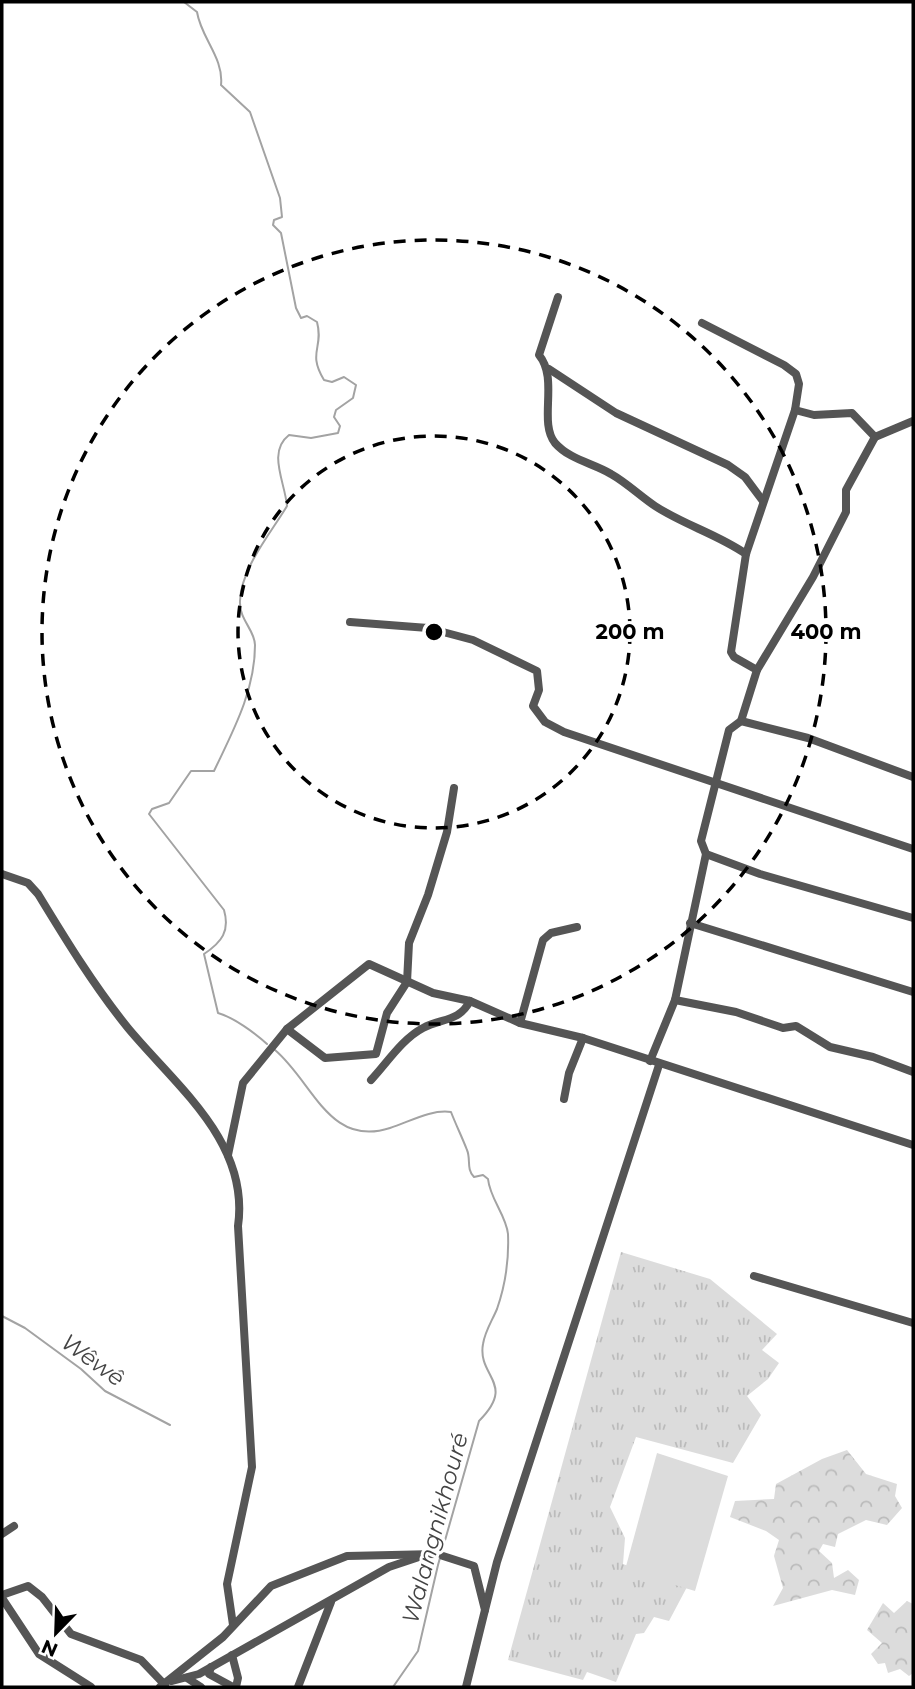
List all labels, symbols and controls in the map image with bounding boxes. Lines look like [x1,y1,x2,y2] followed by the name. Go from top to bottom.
[596,619,664,644] text: 200 m
[791,619,861,644] text: 400 m
[422,620,446,644] centre of rings
[56,1328,130,1392] water label: Wêwê
[396,1430,474,1626] water label: Walangnikhouré
[21,1598,91,1668] north arrow
[38,1635,61,1662] text: N

